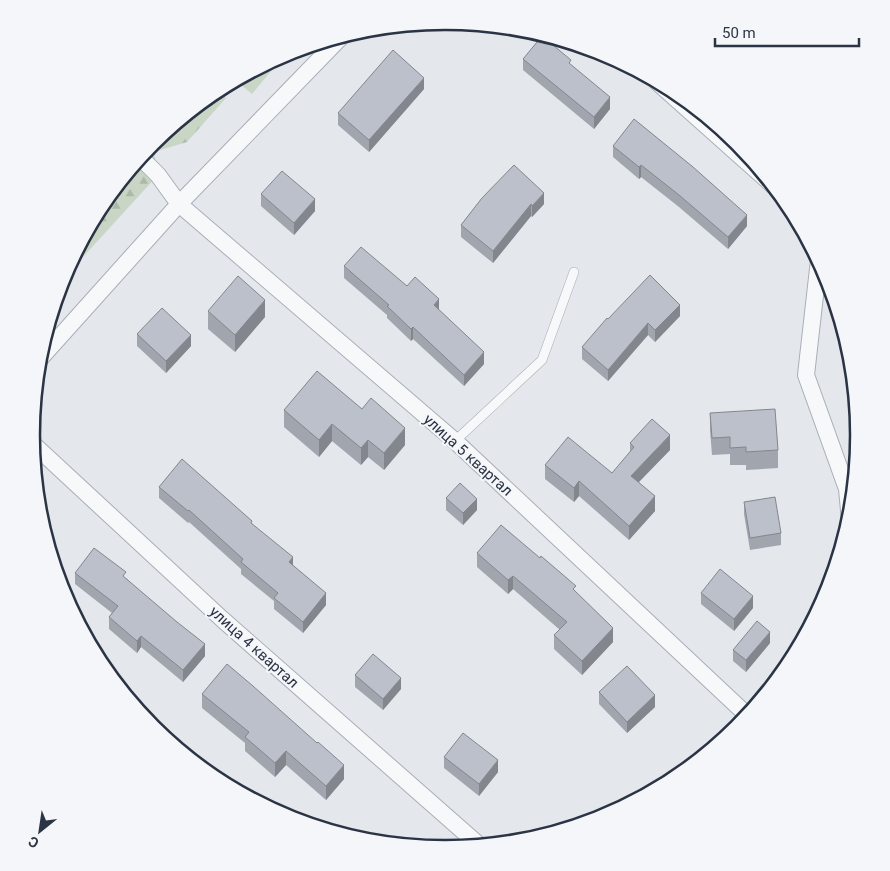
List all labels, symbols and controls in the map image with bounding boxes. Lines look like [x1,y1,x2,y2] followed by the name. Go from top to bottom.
[715,15,859,47] scale bar
[722,24,756,42] text: 50 m
[420,410,516,500] street label: улица 5 квартал
[206,602,302,692] street label: улица 4 квартал
[15,806,65,856] north arrow
[26,833,41,851] text: С

